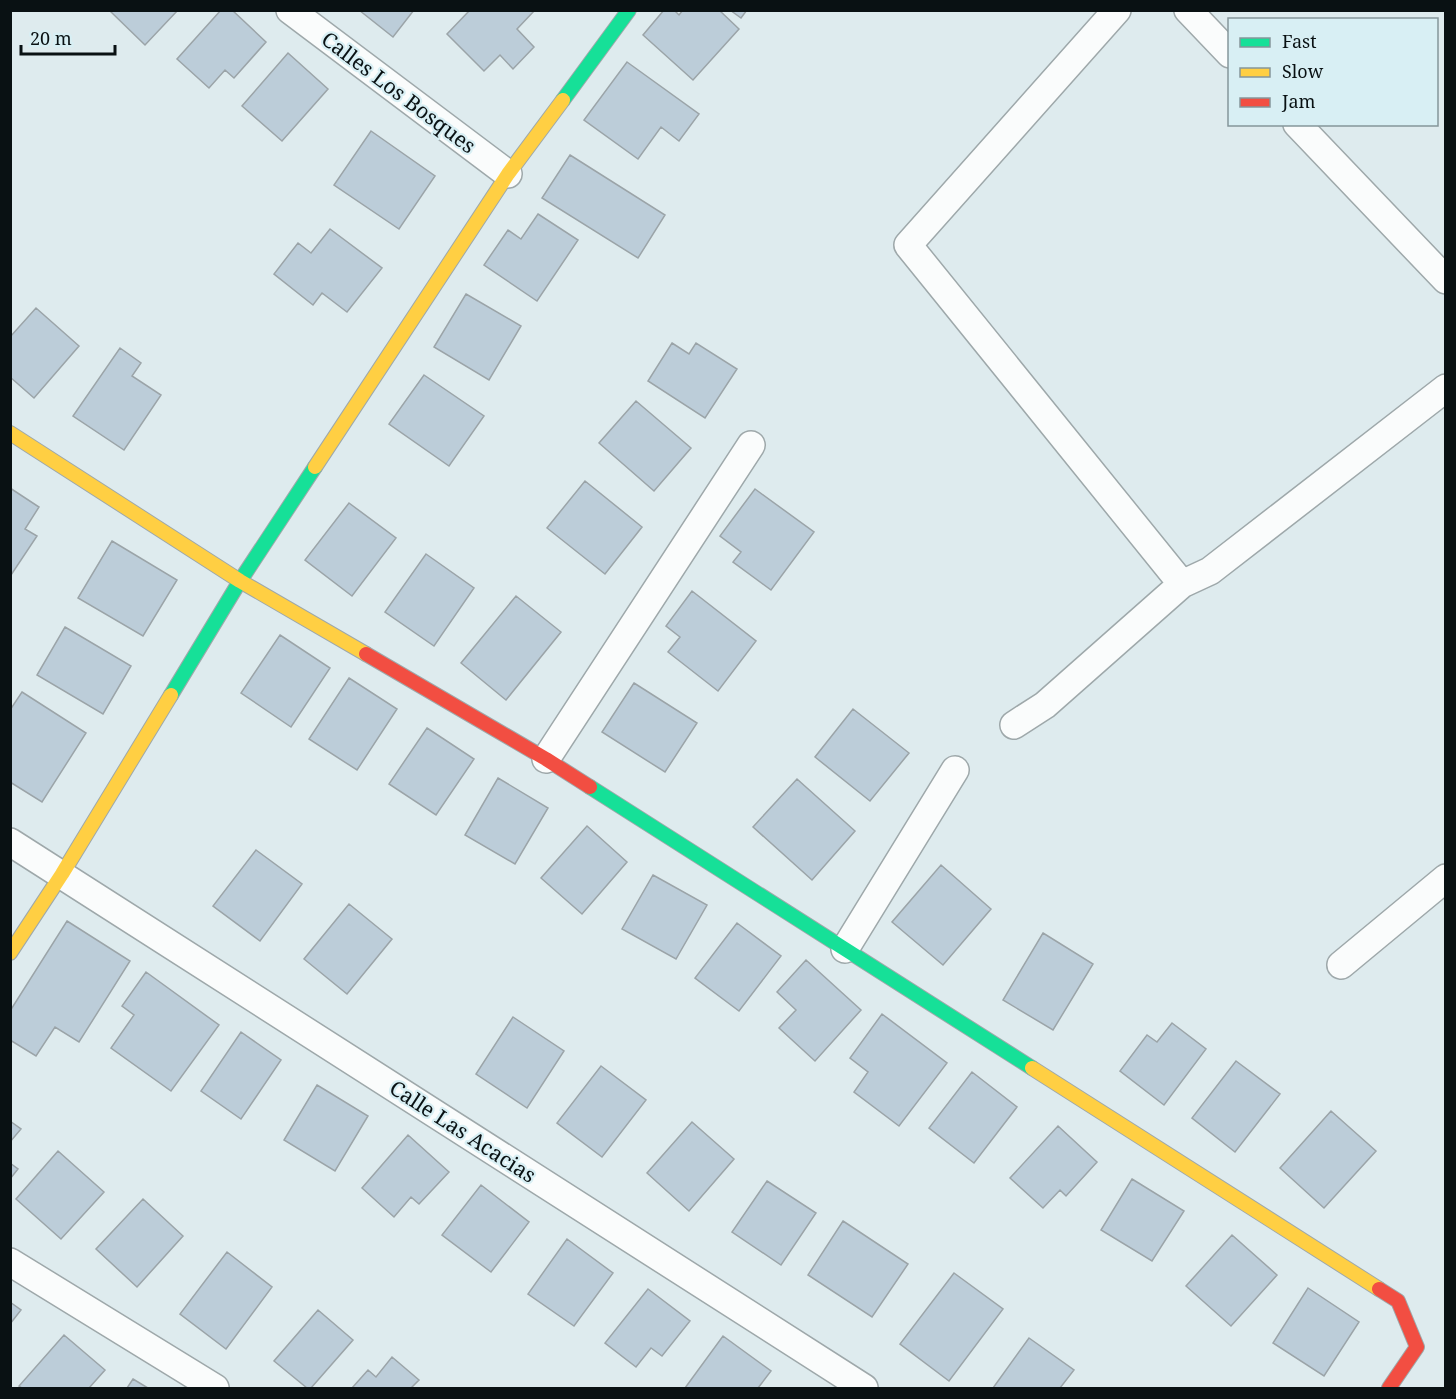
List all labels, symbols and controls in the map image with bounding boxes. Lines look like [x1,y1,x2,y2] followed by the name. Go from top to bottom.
[21,18,116,56] scale bar
[1228,18,1438,126] legend
[316,25,482,159] street label: Calles Los Bosques
[30,26,72,50] text: 20 m
[1282,29,1317,53] text: Fast
[1282,59,1324,83] text: Slow
[1281,89,1316,113] text: Jam
[384,1073,542,1189] street label: Calle Las Acacias

